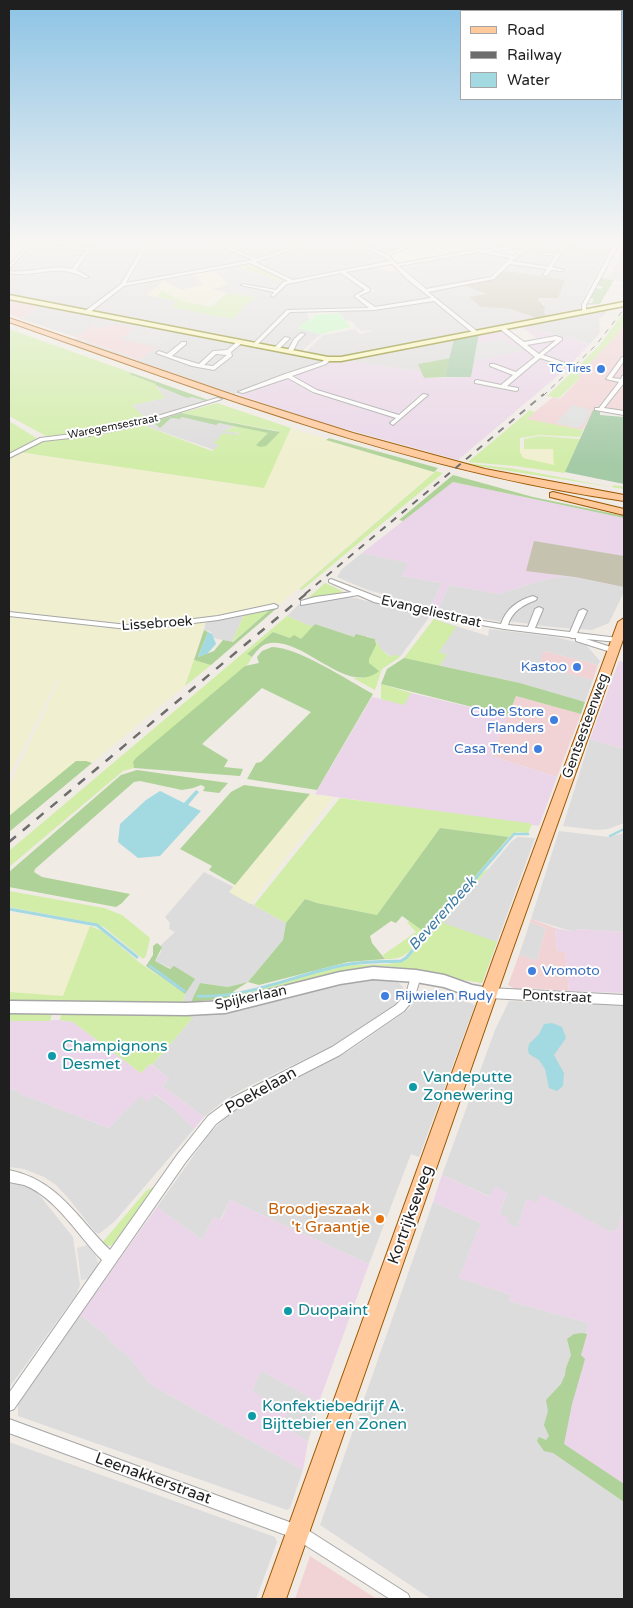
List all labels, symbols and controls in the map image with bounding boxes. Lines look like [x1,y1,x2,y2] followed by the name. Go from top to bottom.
[460,10,623,100] legend
[507,21,545,39] text: Road
[507,46,562,64] text: Railway
[507,71,550,89] text: Water
[549,362,591,376] place label: TC Tires
[595,363,607,375] marker: TC Tires
[67,412,159,442] street label: Waregemsestraat
[379,592,483,632] street label: Evangeliestraat
[121,613,193,635] street label: Lissebroek
[521,659,567,675] place label: Kastoo
[571,661,583,673] marker: Kastoo
[559,671,613,781] street label: Gentsesteenweg
[470,704,544,736] place label: Cube Store Flanders
[548,714,560,726] marker: Cube Store Flanders
[454,741,528,757] place label: Casa Trend
[532,743,544,755] marker: Casa Trend
[405,873,481,955] water label: Beverenbeek
[542,963,600,979] place label: Vromoto
[526,965,538,977] marker: Vromoto
[214,982,288,1014] street label: Spijkerlaan
[522,987,592,1007] street label: Pontstraat
[395,988,493,1004] place label: Rijwielen Rudy
[379,990,391,1002] marker: Rijwielen Rudy
[62,1037,168,1075] place label: Champignons Desmet
[46,1050,58,1062] marker: Champignons Desmet
[222,1064,300,1118] street label: Poekelaan
[423,1068,513,1106] place label: Vandeputte Zonewering
[407,1081,419,1093] marker: Vandeputte Zonewering
[384,1163,438,1267] street label: Kortrijkseweg
[268,1200,370,1238] place label: Broodjeszaak 't Graantje
[374,1213,386,1225] marker: Broodjeszaak 't Graantje
[298,1301,368,1321] place label: Duopaint
[282,1305,294,1317] marker: Duopaint
[262,1397,407,1435] place label: Konfektiebedrijf A. Bijttebier en Zonen
[246,1410,258,1422] marker: Konfektiebedrijf A. Bijttebier en Zonen
[92,1449,214,1509] street label: Leenakkerstraat

